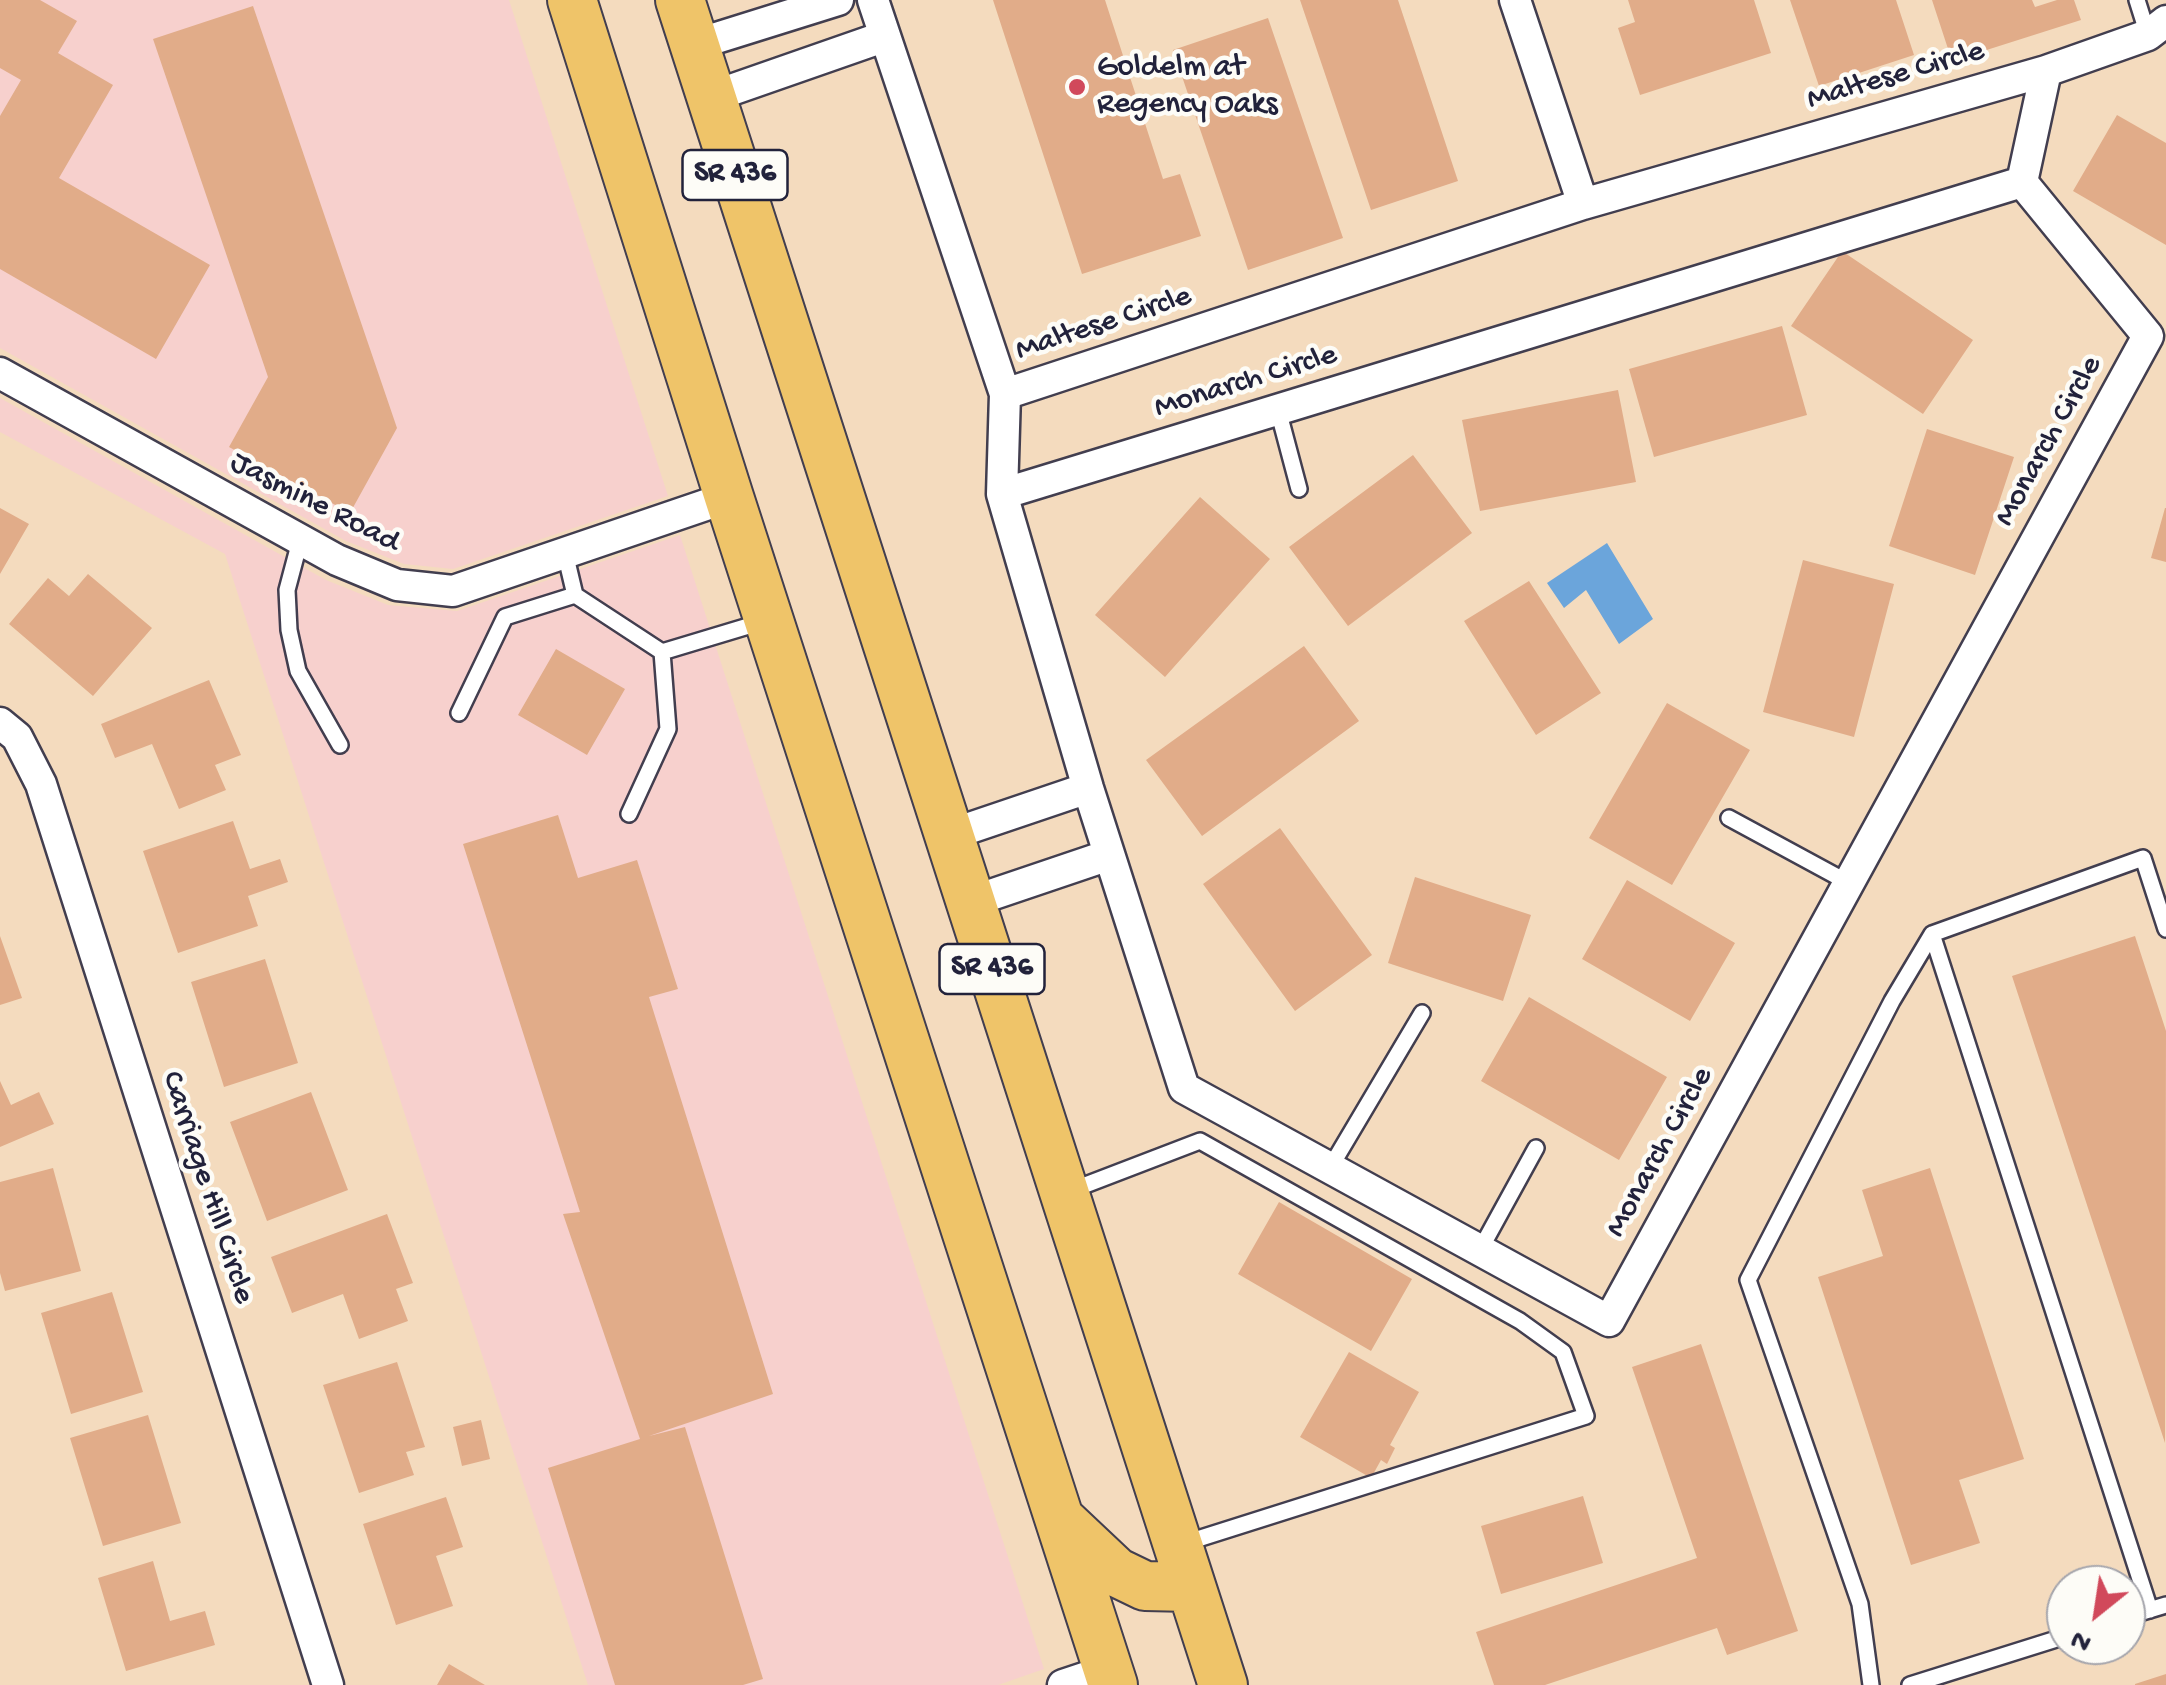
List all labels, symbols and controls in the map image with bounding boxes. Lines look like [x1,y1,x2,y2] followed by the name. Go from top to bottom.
[1803,33,1989,121] street label: Maltese Circle
[1097,50,1277,125] place label: Goldelm at Regency Oaks
[1066,76,1088,98] marker: Goldelm at Regency Oaks
[682,150,788,200] road number: SR 436
[1011,279,1197,371] street label: Maltese Circle
[1150,337,1342,429] street label: Monarch Circle
[1987,350,2113,534] street label: Monarch Circle
[223,445,405,563] street label: Jasmine Road
[940,944,1044,994] road number: SR 436
[1598,1061,1724,1245] street label: Monarch Circle
[150,1067,262,1309] street label: Carriage Hill Circle
[2046,1565,2146,1665] north arrow
[2066,1621,2098,1659] text: N

